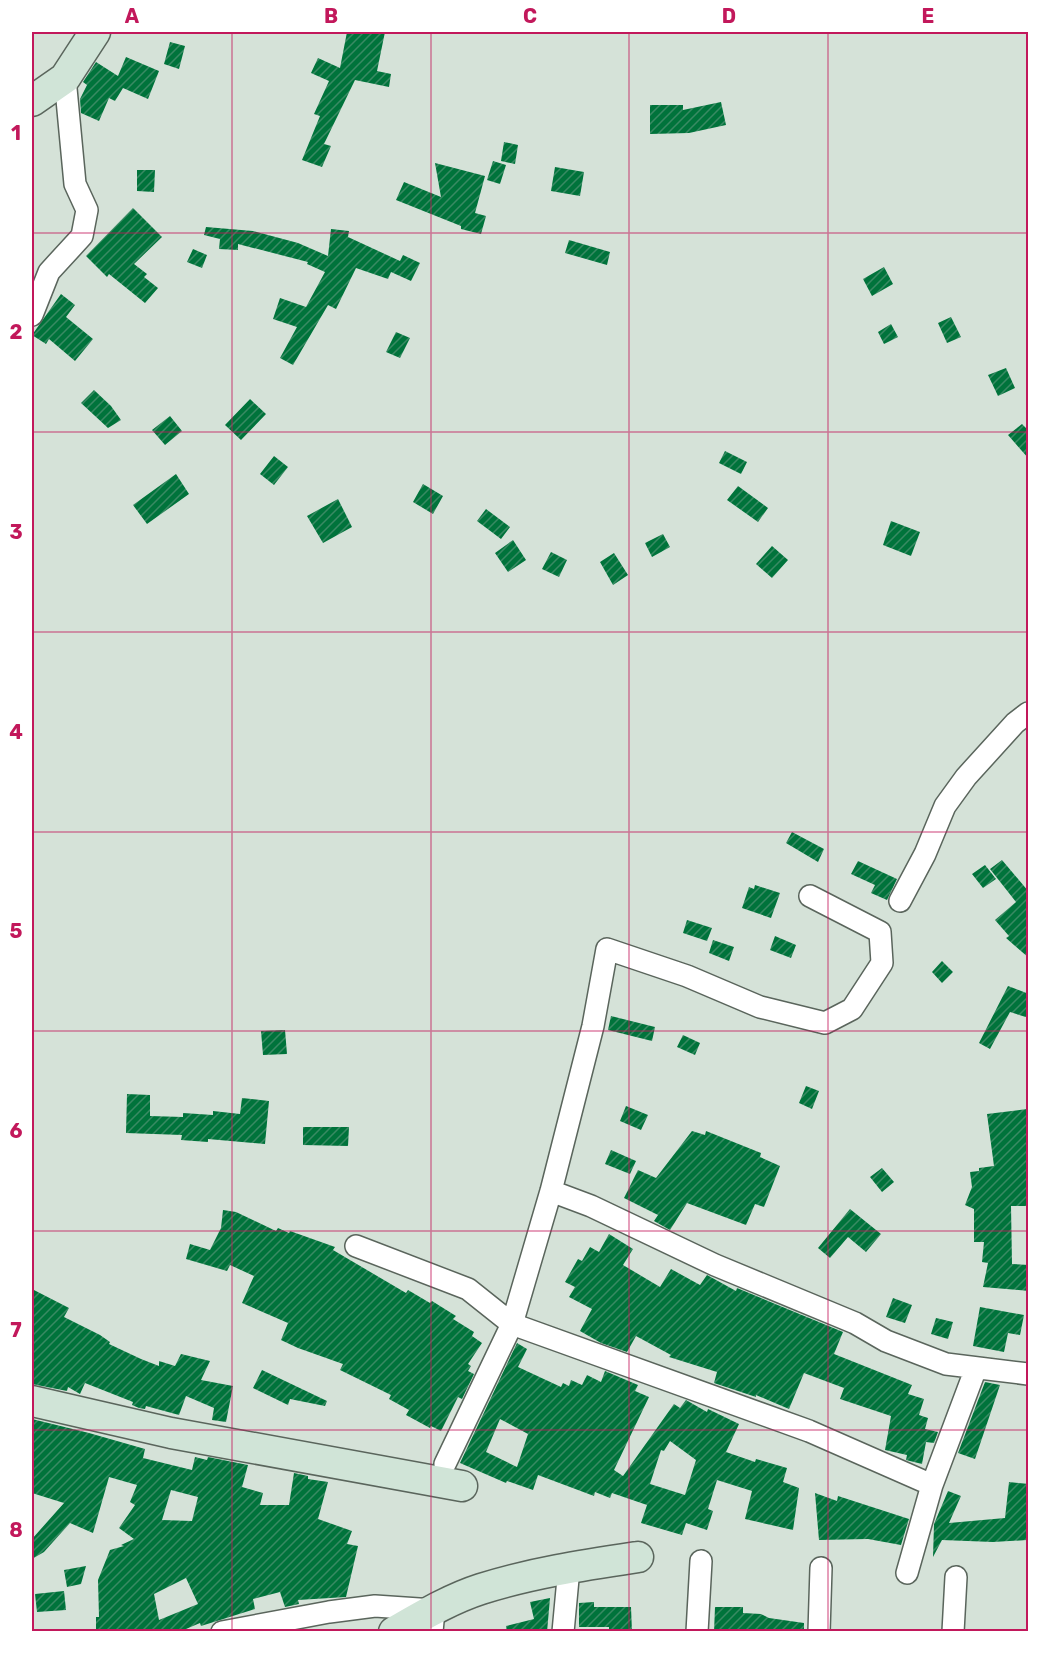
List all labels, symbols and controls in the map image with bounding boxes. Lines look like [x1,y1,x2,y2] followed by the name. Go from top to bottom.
[125,4,140,28] text: A
[324,4,338,28] text: B
[523,4,537,28] text: C
[722,4,736,28] text: D
[922,4,934,28] text: E
[11,121,21,145] text: 1
[10,320,23,344] text: 2
[9,520,23,544] text: 3
[9,720,23,744] text: 4
[10,919,23,943] text: 5
[9,1119,23,1143] text: 6
[10,1318,22,1342] text: 7
[9,1518,23,1542] text: 8

